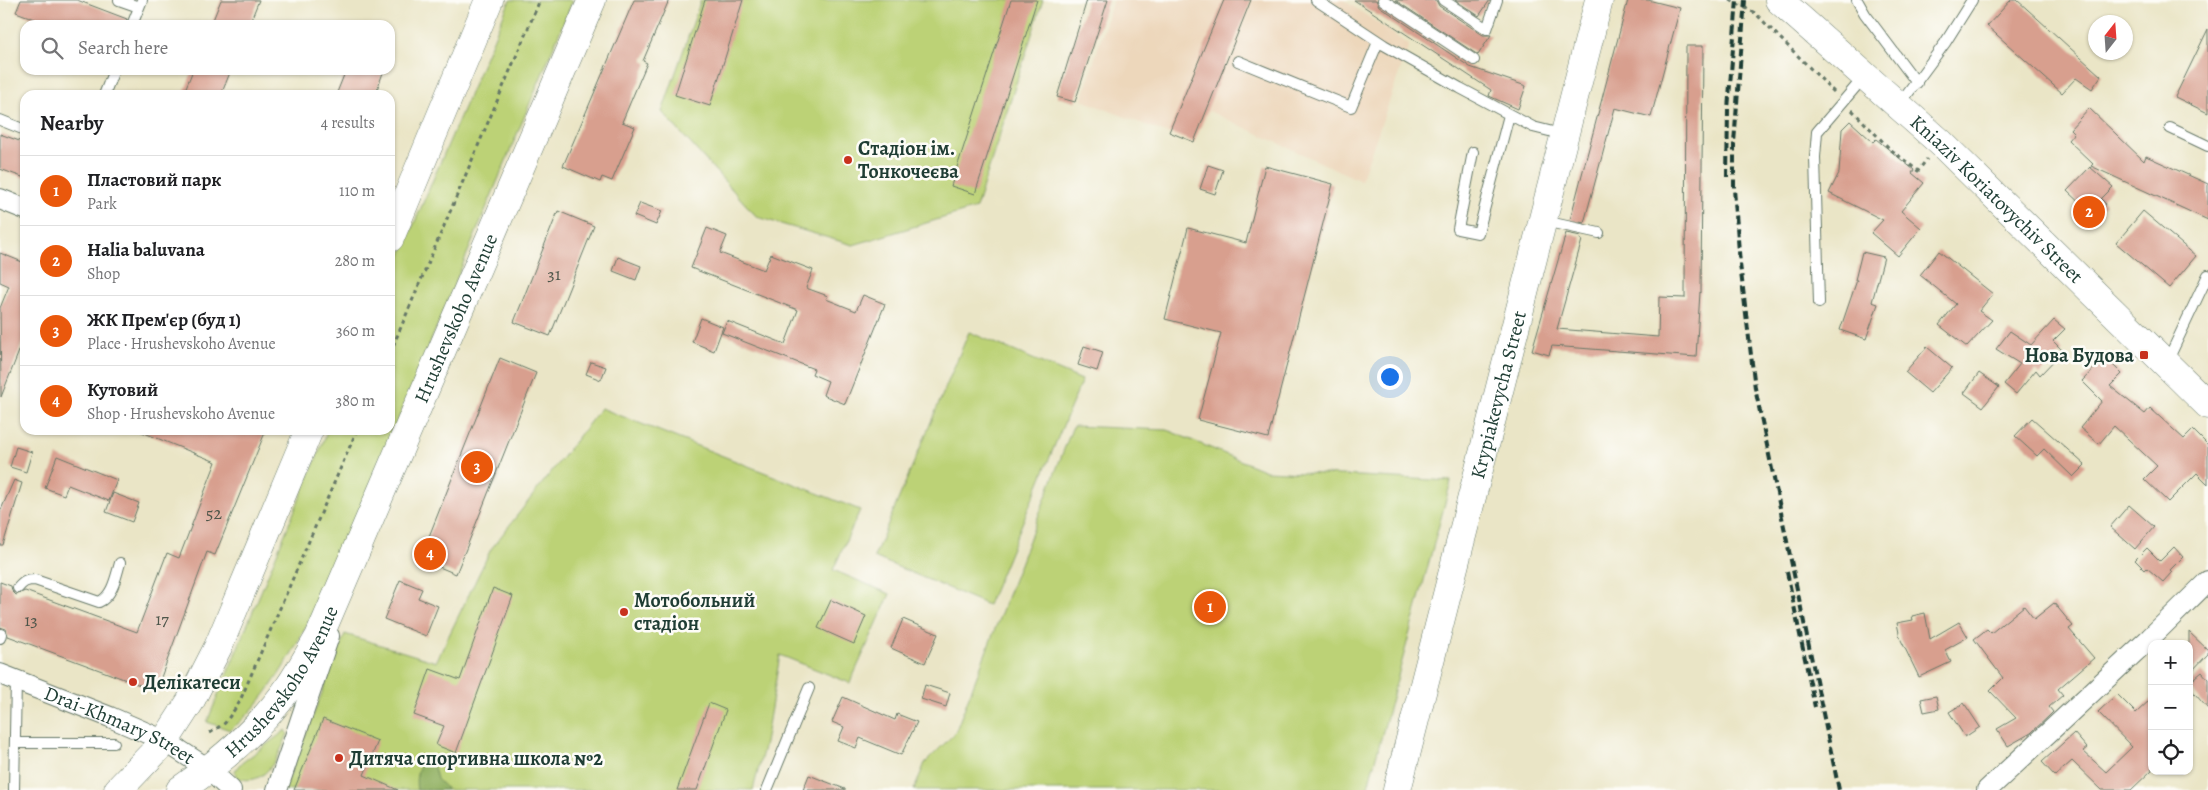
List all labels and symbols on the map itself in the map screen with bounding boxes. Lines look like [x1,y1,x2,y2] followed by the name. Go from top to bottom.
[2088,15,2133,60] north arrow
[1904,109,2089,290] street label: Kniaziv Koriatovychiv Street
[858,135,959,185] place label: Стадіон ім. Тонкочеєва
[842,154,854,166] marker: Стадіон ім. Тонкочеєва
[2073,193,2105,231] pin: 2
[408,229,504,407] street label: Hrushevskoho Avenue
[547,262,561,286] house number: 31
[1464,307,1533,482] street label: Krypiakevycha Street
[2025,342,2134,369] place label: Нова Будова
[2138,349,2150,361] marker: Нова Будова
[1377,364,1403,390] your location
[461,448,493,486] pin: 3
[206,501,223,525] house number: 52
[414,535,446,573] pin: 4
[634,587,755,637] place label: Мотобольний стадіон
[1194,588,1226,626] pin: 1
[219,602,345,764] street label: Hrushevskoho Avenue
[618,606,630,618] marker: Мотобольний стадіон
[155,607,169,631] house number: 17
[24,608,38,632] house number: 13
[143,669,241,696] place label: Делікатеси
[127,676,139,688] marker: Делікатеси
[40,680,200,771] street label: Drai-Khmary Street
[349,745,603,772] place label: Дитяча спортивна школа №2
[333,752,345,764] marker: Дитяча спортивна школа №2

